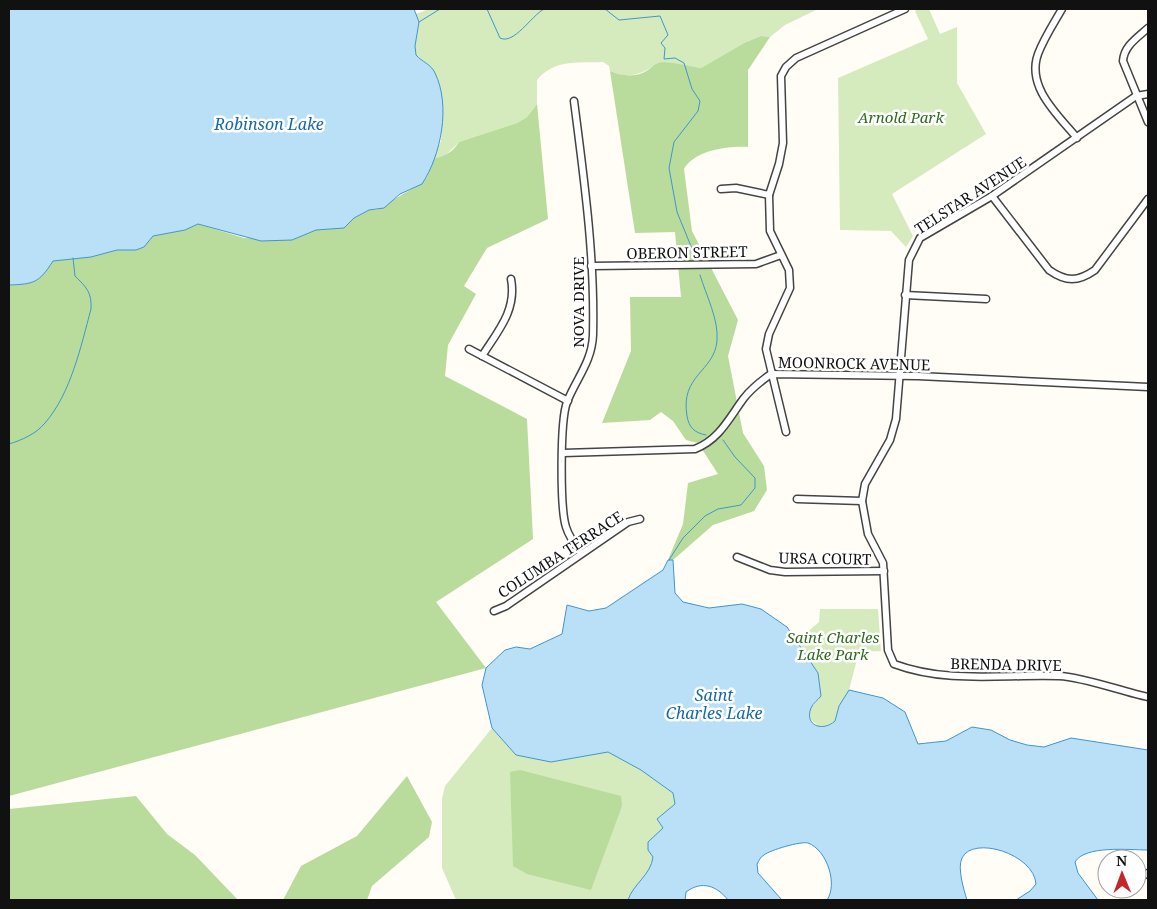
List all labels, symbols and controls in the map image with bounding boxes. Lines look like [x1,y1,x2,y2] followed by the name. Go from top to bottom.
[857,107,944,127] park label: Arnold Park
[213,113,324,135] water label: Robinson Lake
[911,152,1029,238] street label: TELSTAR AVENUE
[626,241,748,263] street label: OBERON STREET
[568,256,588,348] street label: NOVA DRIVE
[778,352,930,374] street label: MOONROCK AVENUE
[494,506,626,602] street label: COLUMBA TERRACE
[778,547,872,569] street label: URSA COURT
[787,627,879,664] park label: Saint Charles Lake Park
[950,653,1062,675] street label: BRENDA DRIVE
[666,684,762,724] water label: Saint Charles Lake
[1097,849,1147,899] north arrow
[1116,851,1127,870] text: N

